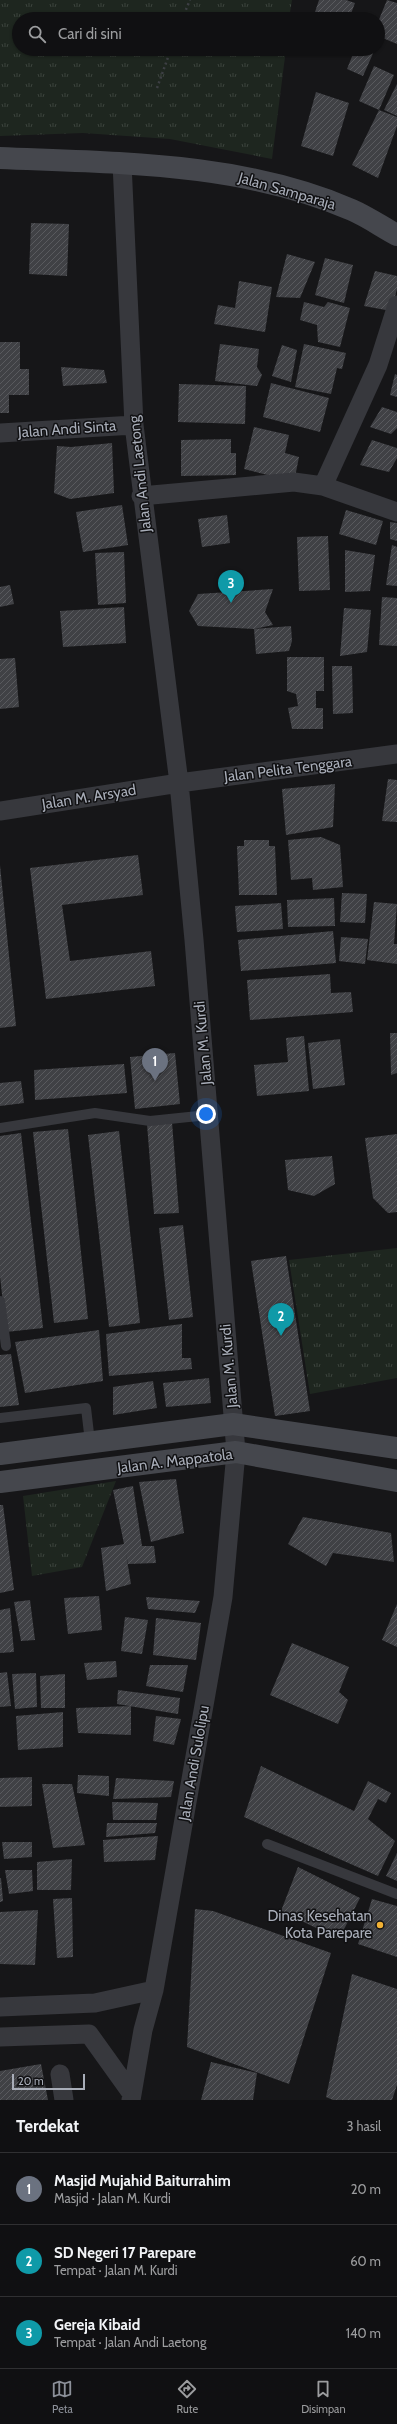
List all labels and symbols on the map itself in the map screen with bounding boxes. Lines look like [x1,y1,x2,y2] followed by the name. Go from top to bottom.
[235,168,338,214] street label: Jalan Samparaja
[125,414,155,534] street label: Jalan Andi Laetong
[16,417,117,441] street label: Jalan Andi Sinta
[218,570,244,603] pin: 3
[222,752,354,786] street label: Jalan Pelita Tenggara
[40,781,137,813] street label: Jalan M. Arsyad
[190,1000,216,1087] street label: Jalan M. Kurdi
[142,1048,168,1081] pin: 1
[196,1104,216,1124] your location
[268,1303,294,1336] pin: 2
[216,1323,242,1410] street label: Jalan M. Kurdi
[115,1445,235,1477] street label: Jalan A. Mappatola
[175,1704,213,1823] street label: Jalan Andi Sulolipu
[267,1907,372,1942] place label: Dinas Kesehatan Kota Parepare
[375,1920,385,1930] marker: Dinas Kesehatan Kota Parepare
[12,2072,85,2091] scale bar

